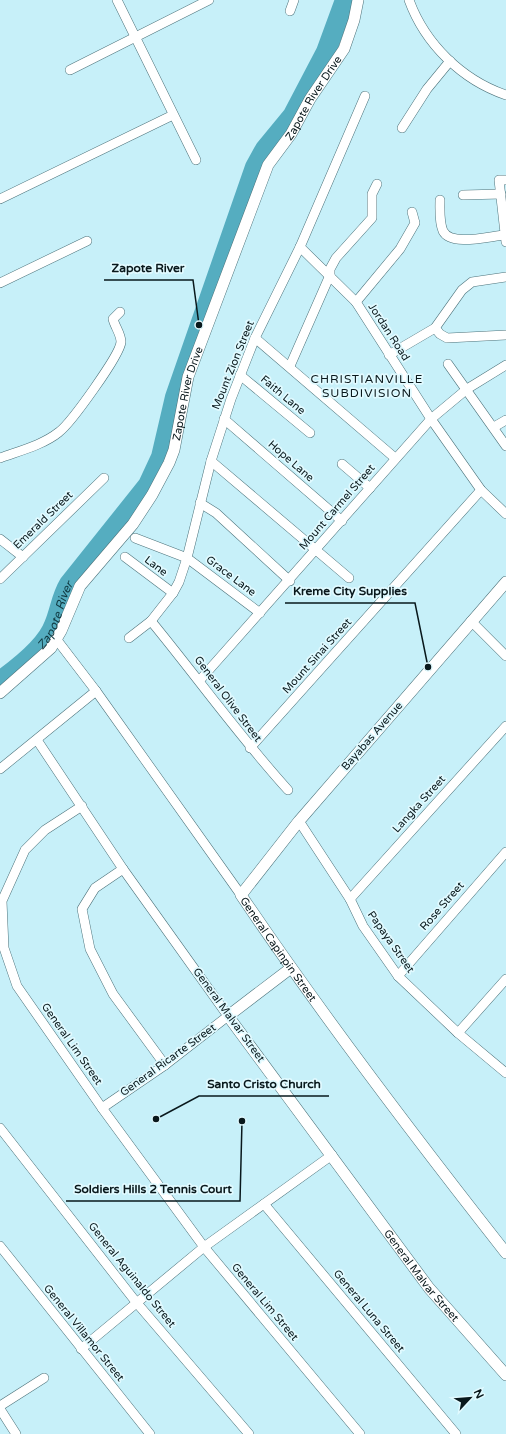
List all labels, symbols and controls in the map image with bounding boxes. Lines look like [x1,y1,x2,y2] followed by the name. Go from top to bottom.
[282,53,344,143] street label: Zapote River Drive
[104,256,193,280] callout: Zapote River
[112,261,185,276] text: Zapote River
[366,301,413,363] street label: Jordan Road
[209,319,257,411] street label: Mount Zion Street
[169,345,205,442] street label: Zapote River Drive
[311,372,423,400] district label: CHRISTIANVILLE SUBDIVISION
[258,373,308,417] street label: Faith Lane
[265,438,317,484] street label: Hope Lane
[296,462,378,552] street label: Mount Carmel Street
[11,488,75,552] street label: Emerald Street
[142,553,170,579] street label: Lane
[203,553,259,599] street label: Grace Lane
[34,578,77,652] water label: Zapote River
[285,579,415,603] callout: Kreme City Supplies
[293,584,407,599] text: Kreme City Supplies
[280,616,354,696] street label: Mount Sinai Street
[191,654,265,744] street label: General Olive Street
[339,699,405,773] street label: Bayabas Avenue
[390,773,448,835] street label: Langka Street
[417,879,467,933] street label: Rose Street
[238,894,320,1004] street label: General Capinpin Street
[365,909,417,975] street label: Papaya Street
[190,965,268,1065] street label: General Malvar Street
[39,1001,105,1087] street label: General Lim Street
[118,1021,218,1099] street label: General Ricarte Street
[199,1072,329,1096] callout: Santo Cristo Church
[207,1077,321,1091] text: Santo Cristo Church
[66,1177,240,1201] callout: Soldiers Hills 2 Tennis Court
[74,1182,232,1196] text: Soldiers Hills 2 Tennis Court
[86,1220,178,1330] street label: General Aguinaldo Street
[381,1227,462,1324] street label: General Malvar Street
[229,1261,301,1343] street label: General Lim Street
[331,1267,407,1355] street label: General Luna Street
[41,1282,127,1384] street label: General Villamor Street
[450,1378,490,1418] north arrow
[471,1387,486,1401] text: N

